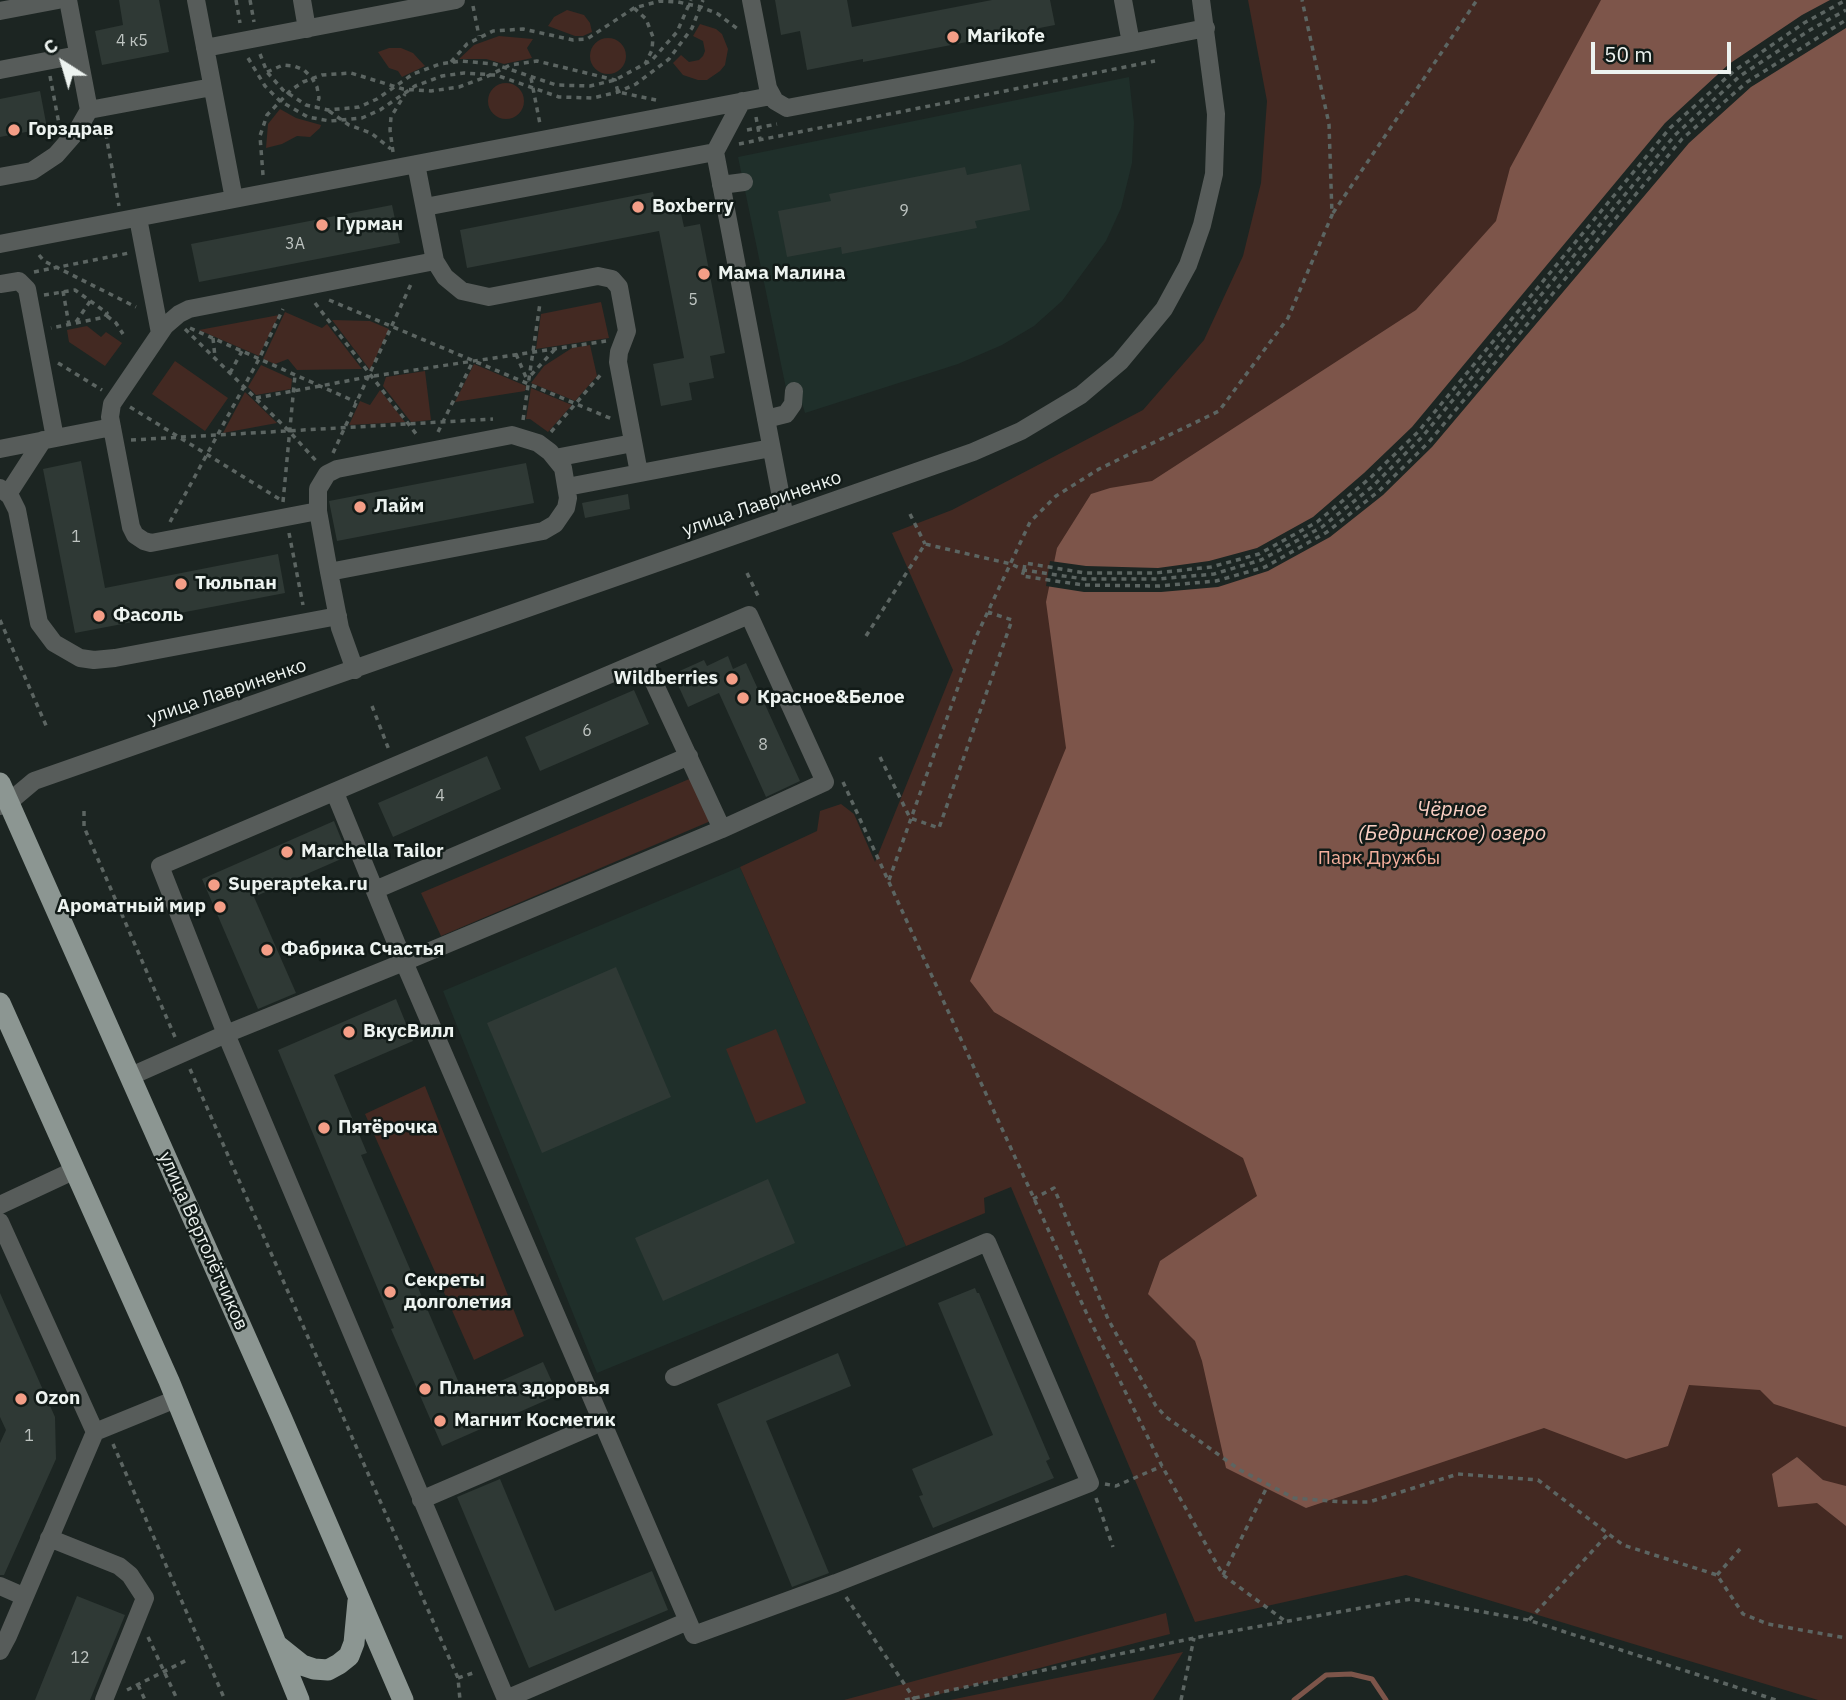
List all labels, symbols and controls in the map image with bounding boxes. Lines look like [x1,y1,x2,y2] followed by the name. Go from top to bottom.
[967,26,1045,48] place label: Marikofe
[28,28,98,98] north arrow
[1594,28,1734,72] scale bar
[945,29,961,45] marker: Marikofe
[116,31,148,51] house number: 4 к5
[38,33,63,60] text: С
[1604,40,1653,68] text: 50 m
[28,119,114,141] place label: Горздрав
[6,122,22,138] marker: Горздрав
[652,196,734,218] place label: Boxberry
[630,199,646,215] marker: Boxberry
[899,201,909,221] house number: 9
[336,214,403,236] place label: Гурман
[314,217,330,233] marker: Гурман
[285,234,305,254] house number: 3А
[718,263,846,285] place label: Мама Малина
[696,266,712,282] marker: Мама Малина
[688,290,698,310] house number: 5
[680,466,844,542] street label: улица Лавриненко
[374,496,424,518] place label: Лайм
[352,499,368,515] marker: Лайм
[71,527,81,547] house number: 1
[195,573,277,595] place label: Тюльпан
[173,576,189,592] marker: Тюльпан
[113,605,183,627] place label: Фасоль
[91,608,107,624] marker: Фасоль
[145,654,309,730] street label: улица Лавриненко
[614,668,718,690] place label: Wildberries
[724,671,740,687] marker: Wildberries
[757,687,905,709] place label: Красное&Белое
[735,690,751,706] marker: Красное&Белое
[582,721,592,741] house number: 6
[758,735,768,755] house number: 8
[435,786,445,806] house number: 4
[1358,797,1546,847] water label: Чёрное (Бедринское) озеро
[301,841,444,863] place label: Marchella Tailor
[279,844,295,860] marker: Marchella Tailor
[1318,848,1440,870] park label: Парк Дружбы
[228,874,368,896] place label: Superapteka.ru
[206,877,222,893] marker: Superapteka.ru
[57,896,206,918] place label: Ароматный мир
[212,899,228,915] marker: Ароматный мир
[281,939,444,961] place label: Фабрика Счастья
[259,942,275,958] marker: Фабрика Счастья
[363,1021,454,1043] place label: ВкусВилл
[341,1024,357,1040] marker: ВкусВилл
[338,1117,438,1139] place label: Пятёрочка
[316,1120,332,1136] marker: Пятёрочка
[153,1148,253,1334] street label: улица Вертолётчиков
[404,1270,512,1314] place label: Секреты долголетия
[382,1284,398,1300] marker: Секреты долголетия
[439,1378,610,1400] place label: Планета здоровья
[417,1381,433,1397] marker: Планета здоровья
[35,1388,80,1410] place label: Ozon
[13,1391,29,1407] marker: Ozon
[454,1410,616,1432] place label: Магнит Косметик
[432,1413,448,1429] marker: Магнит Косметик
[24,1426,34,1446] house number: 1
[70,1648,90,1668] house number: 12

